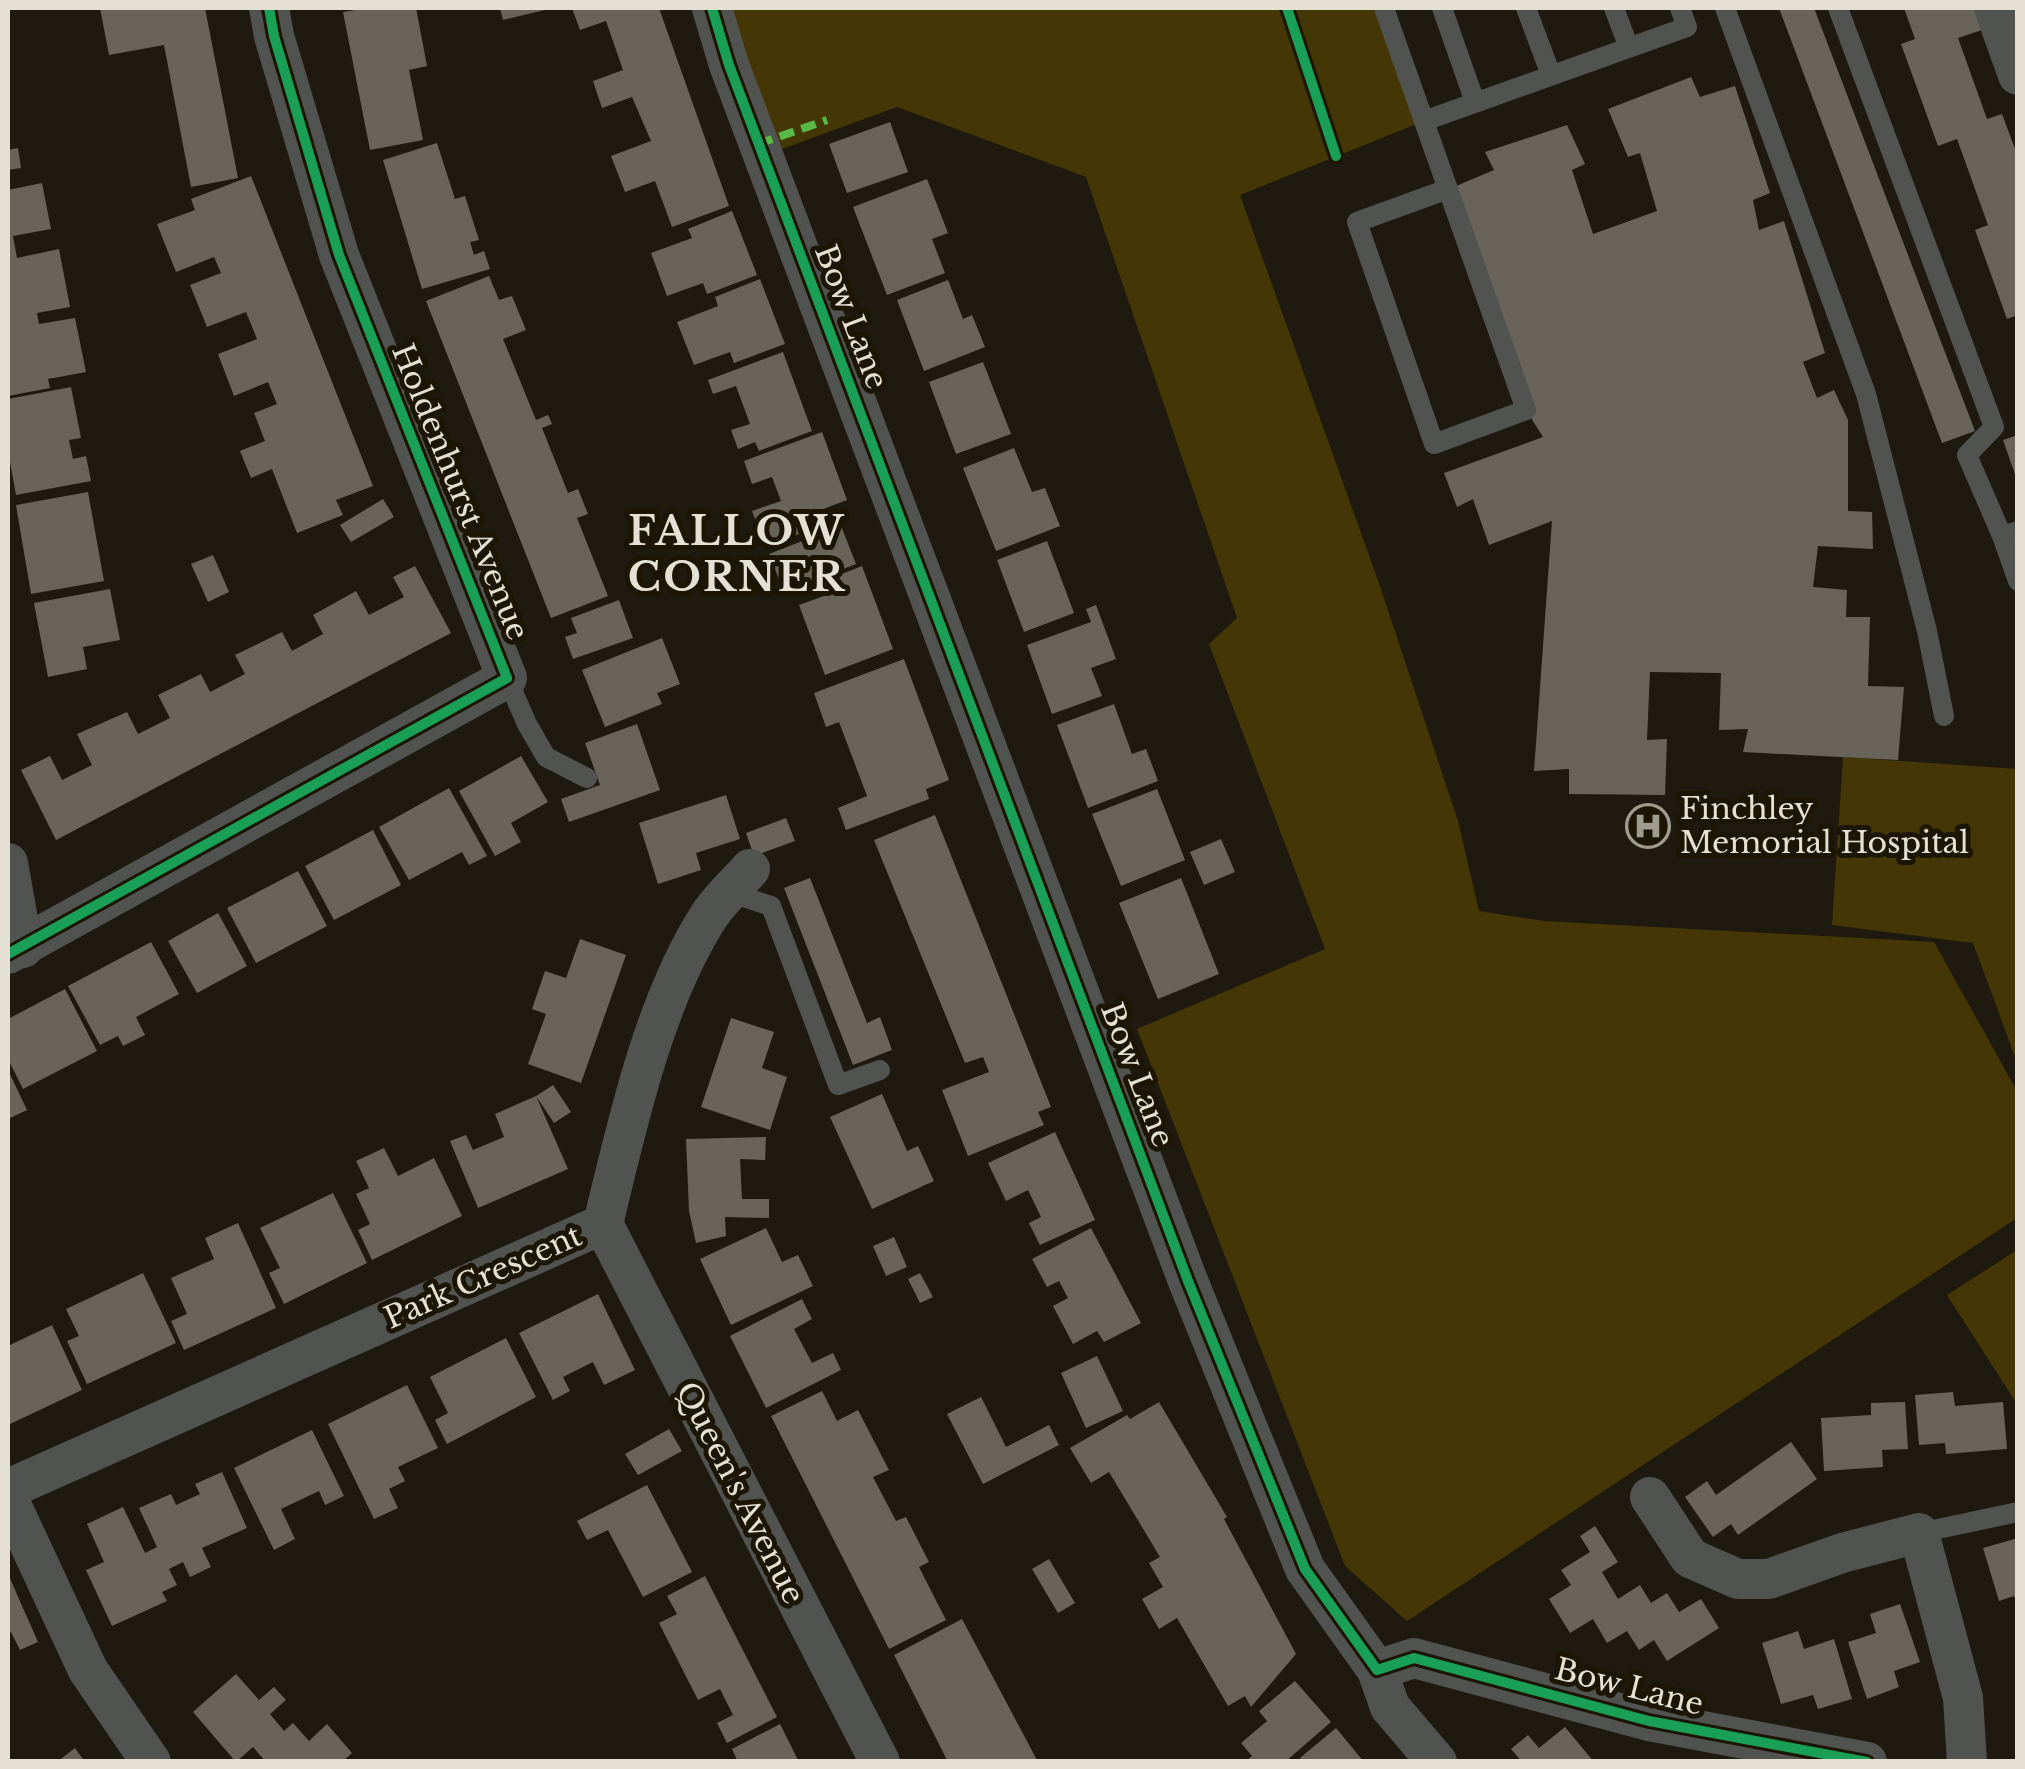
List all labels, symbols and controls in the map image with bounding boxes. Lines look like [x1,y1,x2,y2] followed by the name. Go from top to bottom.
[807,239,896,394] street label: Bow Lane
[384,338,537,645] street label: Holdenhurst Avenue
[628,506,846,602] district label: FALLOW CORNER
[1680,790,1969,861] place label: Finchley Memorial Hospital
[1625,803,1671,849] hospital icon: Finchley Memorial Hospital
[1093,997,1182,1152] street label: Bow Lane
[378,1216,588,1337] street label: Park Crescent
[669,1376,812,1610] street label: Queen's Avenue
[1551,1650,1707,1723] street label: Bow Lane

